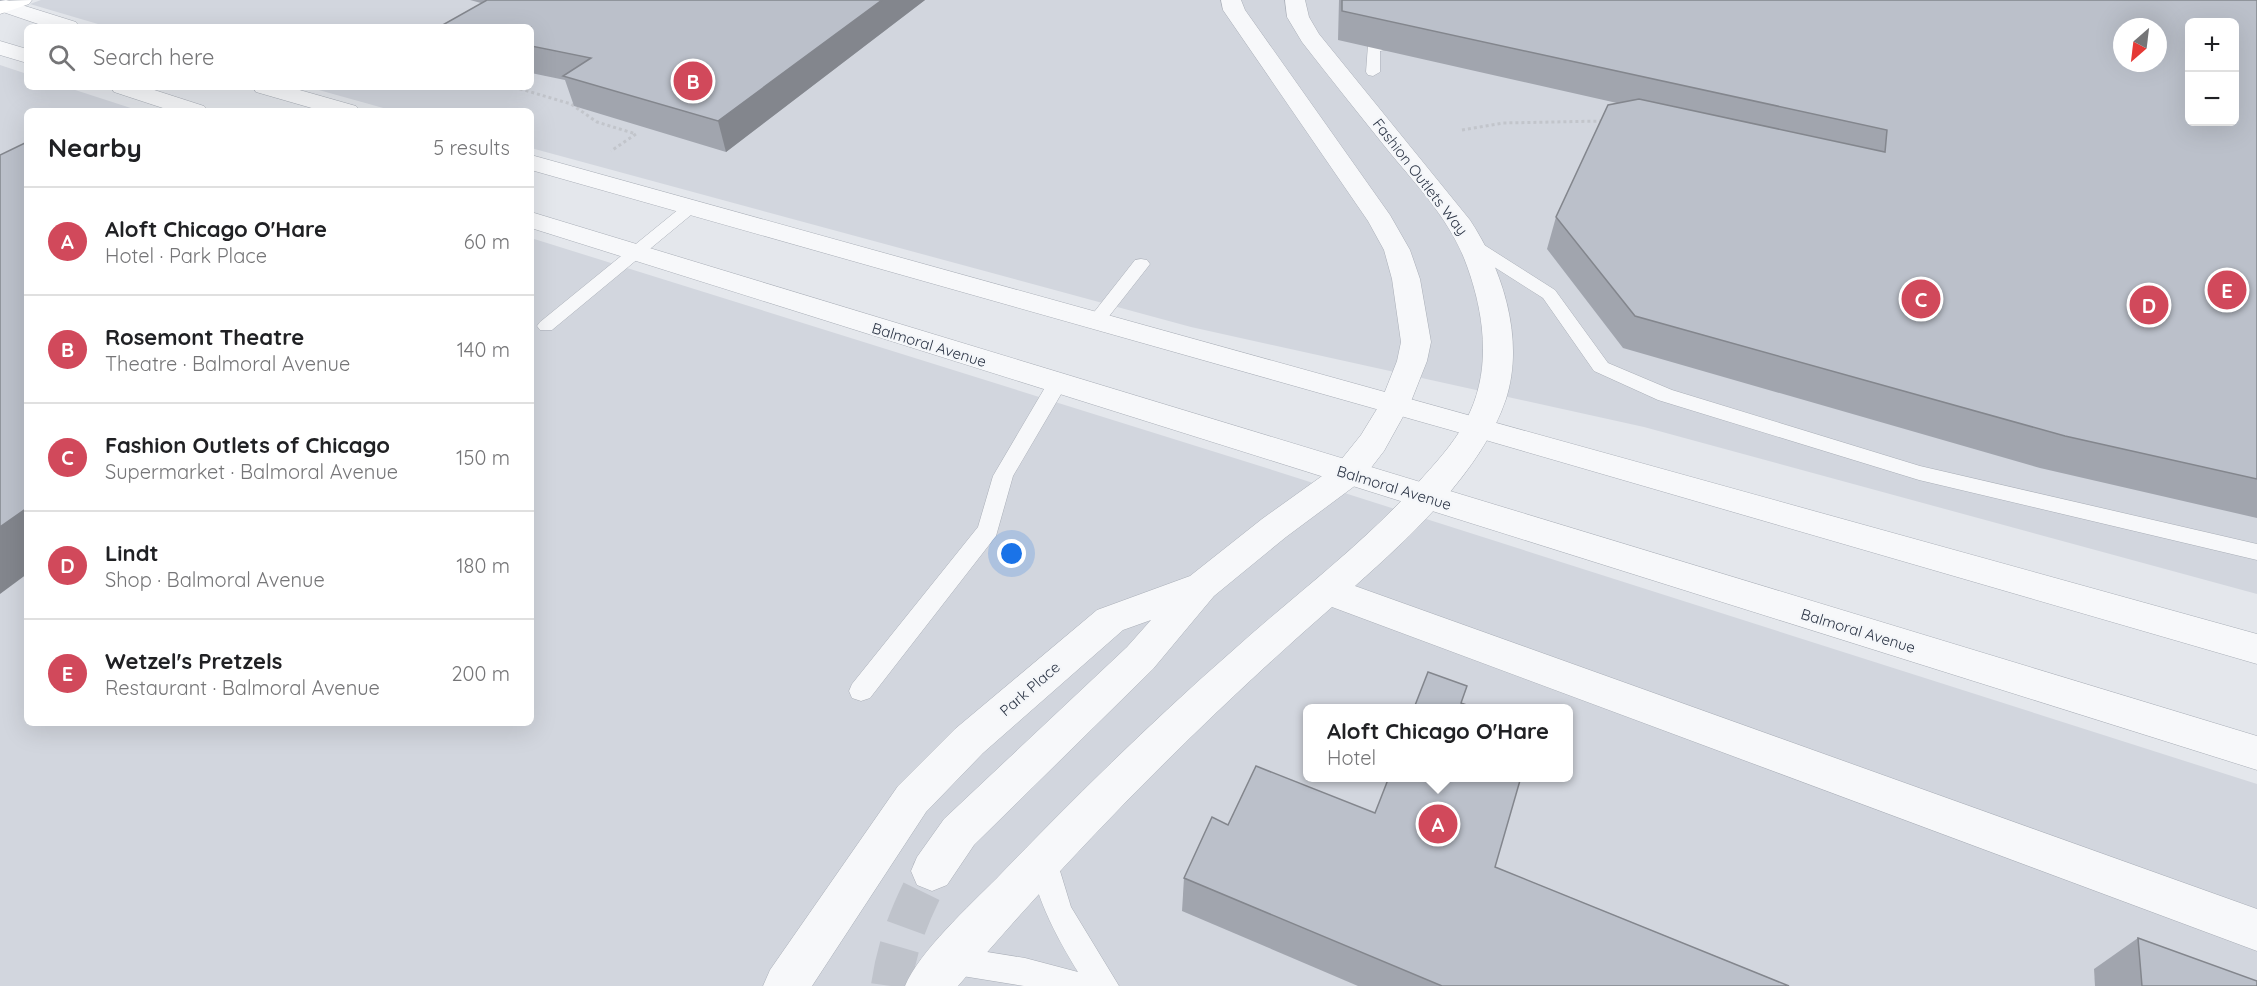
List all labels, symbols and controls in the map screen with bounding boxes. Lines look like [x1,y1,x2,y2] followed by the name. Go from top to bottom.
[2113,18,2167,72] north arrow
[2185,18,2239,126] map controls
[2185,18,2239,72] button: +
[24,24,534,90] search box
[45,41,78,74] icon: search
[93,43,214,71] text: Search here
[674,58,712,104] pin: B
[2185,72,2239,126] button: −
[1369,114,1472,239] street label: Fashion Outlets Way
[48,131,142,164] text: Nearby
[433,135,510,160] text: 5 results
[105,215,327,243] text: Aloft Chicago O'Hare
[61,229,74,254] text: A
[464,229,510,254] text: 60 m
[105,243,267,268] text: Hotel · Park Place
[2208,268,2246,312] pin: E
[1902,276,1940,322] pin: C
[2130,282,2168,328] pin: D
[870,318,989,371] street label: Balmoral Avenue
[105,323,304,351] text: Rosemont Theatre
[61,337,74,362] text: B
[457,337,510,362] text: 140 m
[105,351,350,376] text: Theatre · Balmoral Avenue
[105,431,390,459] text: Fashion Outlets of Chicago
[61,445,74,470] text: C
[456,445,510,470] text: 150 m
[105,459,398,484] text: Supermarket · Balmoral Avenue
[1335,461,1454,514] street label: Balmoral Avenue
[105,539,158,567] text: Lindt
[997,539,1026,568] your location
[60,553,75,578] text: D
[456,553,510,578] text: 180 m
[105,567,325,592] text: Shop · Balmoral Avenue
[1799,604,1918,657] street label: Balmoral Avenue
[105,647,282,675] text: Wetzel's Pretzels
[996,657,1064,720] street label: Park Place
[62,661,73,686] text: E
[451,661,510,686] text: 200 m
[105,675,380,700] text: Restaurant · Balmoral Avenue
[1303,704,1573,782] popup
[1327,717,1549,745] text: Aloft Chicago O'Hare
[1327,745,1376,770] text: Hotel
[1418,802,1458,846] pin: A

